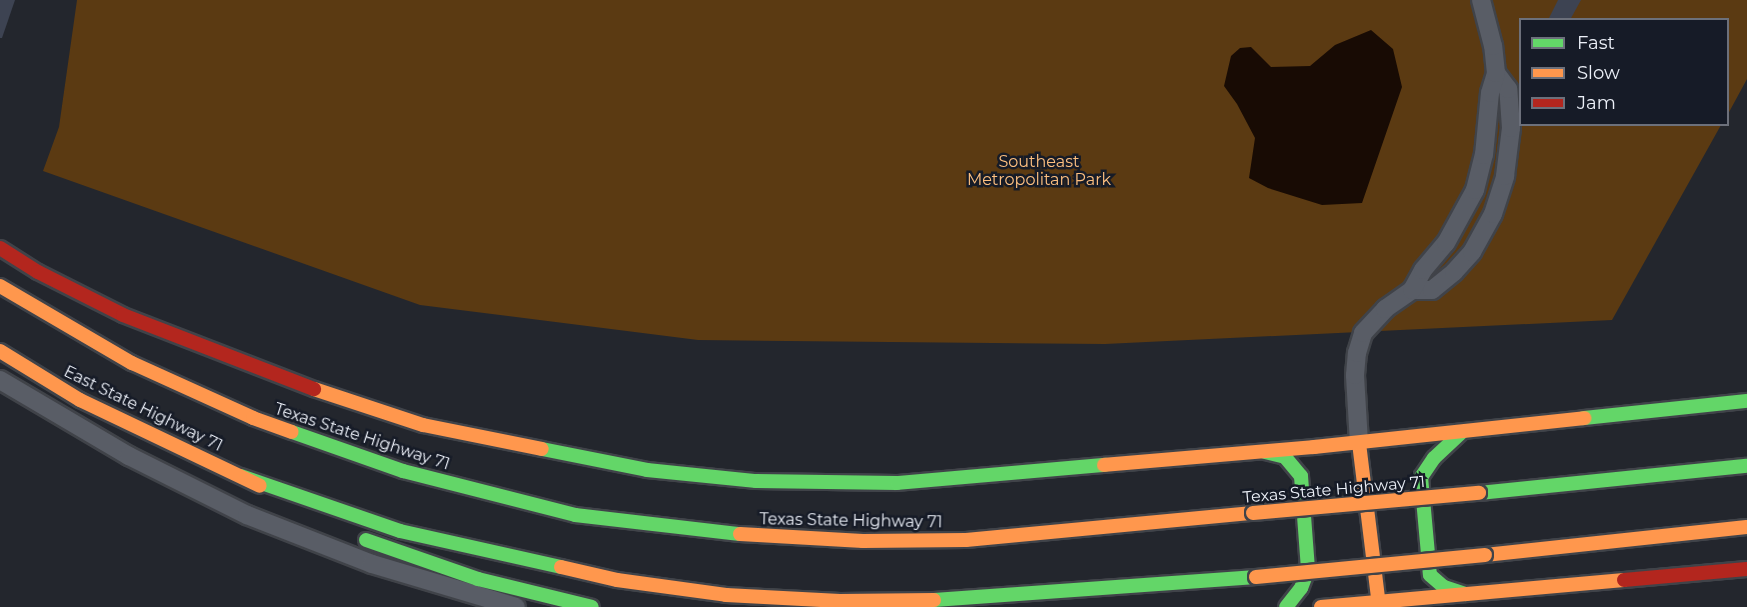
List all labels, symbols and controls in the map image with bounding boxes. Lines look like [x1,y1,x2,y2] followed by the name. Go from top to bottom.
[1519,18,1729,126] legend
[1577,32,1615,54] text: Fast
[1577,62,1620,84] text: Slow
[1577,92,1616,114] text: Jam
[967,152,1111,190] park label: Southeast Metropolitan Park
[61,362,225,456] street label: East State Highway 71
[272,400,452,474] street label: Texas State Highway 71
[1242,472,1426,508] street label: Texas State Highway 71
[759,510,943,532] street label: Texas State Highway 71

